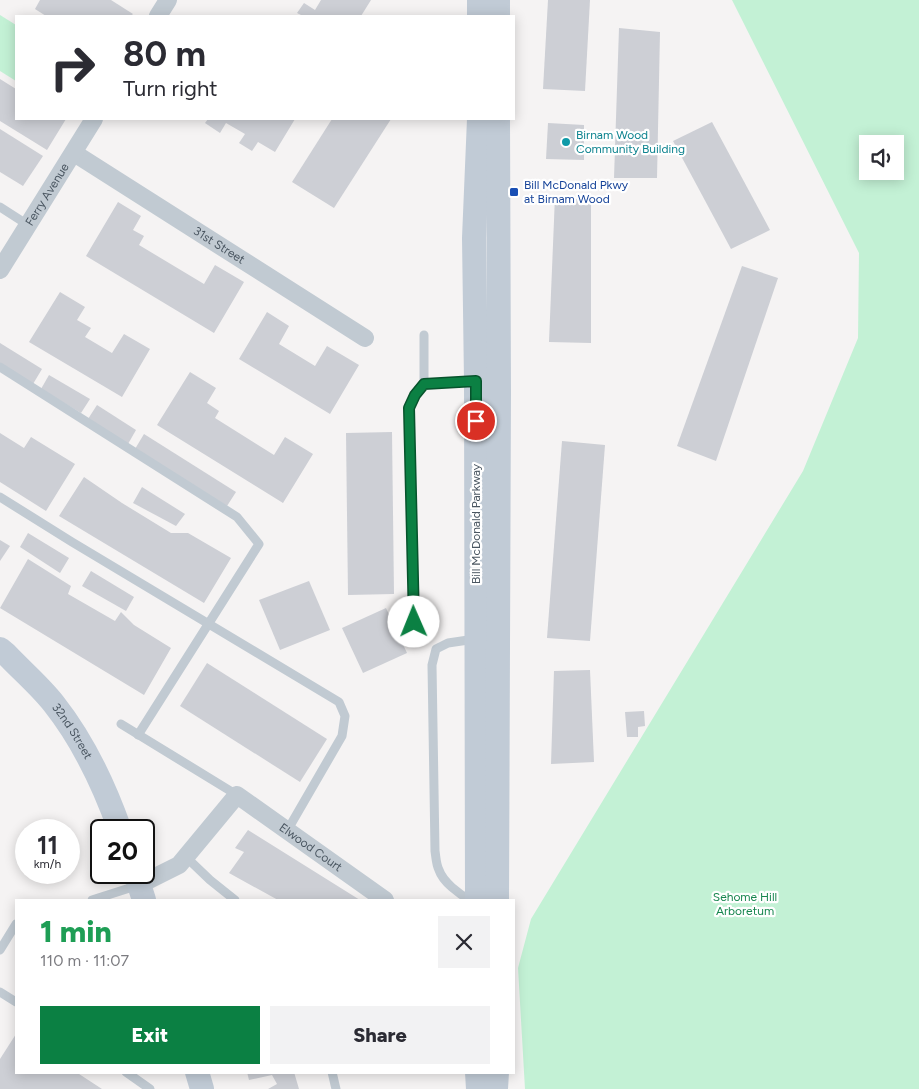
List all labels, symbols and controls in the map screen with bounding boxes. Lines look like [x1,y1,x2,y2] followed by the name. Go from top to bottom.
[123,33,206,75] text: 80 m
[40,35,105,100] icon: right
[123,75,218,102] text: Turn right
[576,128,685,156] place label: Birnam Wood Community Building
[859,135,904,180] map controls
[859,135,904,180] button: sound
[560,136,572,148] marker: Birnam Wood Community Building
[22,160,72,228] street label: Ferry Avenue
[524,178,629,206] place label: Bill McDonald Pkwy at Birnam Wood
[508,186,520,198] marker: Bill McDonald Pkwy at Birnam Wood
[191,224,248,267] street label: 31st Street
[455,400,497,442] pin
[462,407,490,435] icon: arrive
[469,463,483,584] street label: Bill McDonald Parkway
[387,595,439,647] position arrow
[49,701,95,762] street label: 32nd Street
[90,819,155,884] speed limit sign: 20
[277,820,345,875] street label: Elwood Court
[37,830,58,860] text: 11
[34,857,61,871] text: km/h
[713,890,777,918] park label: Sehome Hill Arboretum
[40,913,112,950] text: 1 min
[438,916,490,968] button: close
[40,951,129,970] text: 110 m · 11:07
[40,1006,260,1064] button: Exit
[270,1006,490,1064] button: Share

